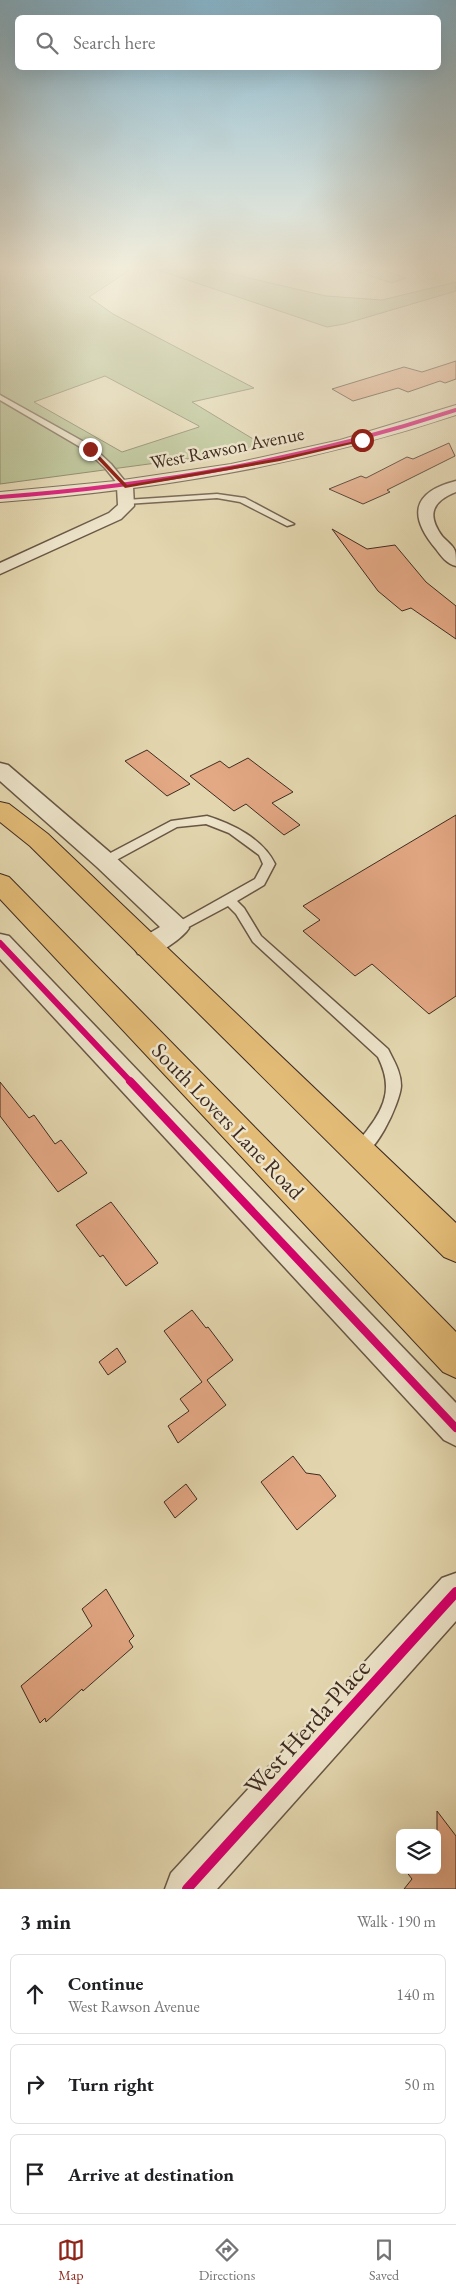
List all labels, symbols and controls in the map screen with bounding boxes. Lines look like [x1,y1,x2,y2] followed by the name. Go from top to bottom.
[15,15,441,70] search box
[33,29,61,57] icon: search
[73,30,155,55] text: Search here
[148,421,306,475] street label: West Rawson Avenue
[351,429,374,452] route start
[79,438,102,461] route end
[145,1036,311,1206] street label: South Lovers Lane Road
[237,1651,377,1803] street label: West Herda Place
[396,1829,441,1874] map controls
[396,1829,441,1874] button: layers
[20,1908,71,1935] text: 3 min
[357,1911,436,1932] text: Walk · 190 m
[68,1971,143,1996] text: Continue
[21,1980,49,2008] icon: ahead
[396,1984,435,2005] text: 140 m
[68,1996,200,2017] text: West Rawson Avenue
[21,2070,49,2098] icon: right
[68,2072,154,2097] text: Turn right
[404,2074,435,2095] text: 50 m
[21,2160,49,2188] icon: arrive
[68,2162,234,2187] text: Arrive at destination
[57,2236,85,2284] tab: Map
[199,2236,255,2284] tab: Directions
[369,2236,399,2284] tab: Saved

